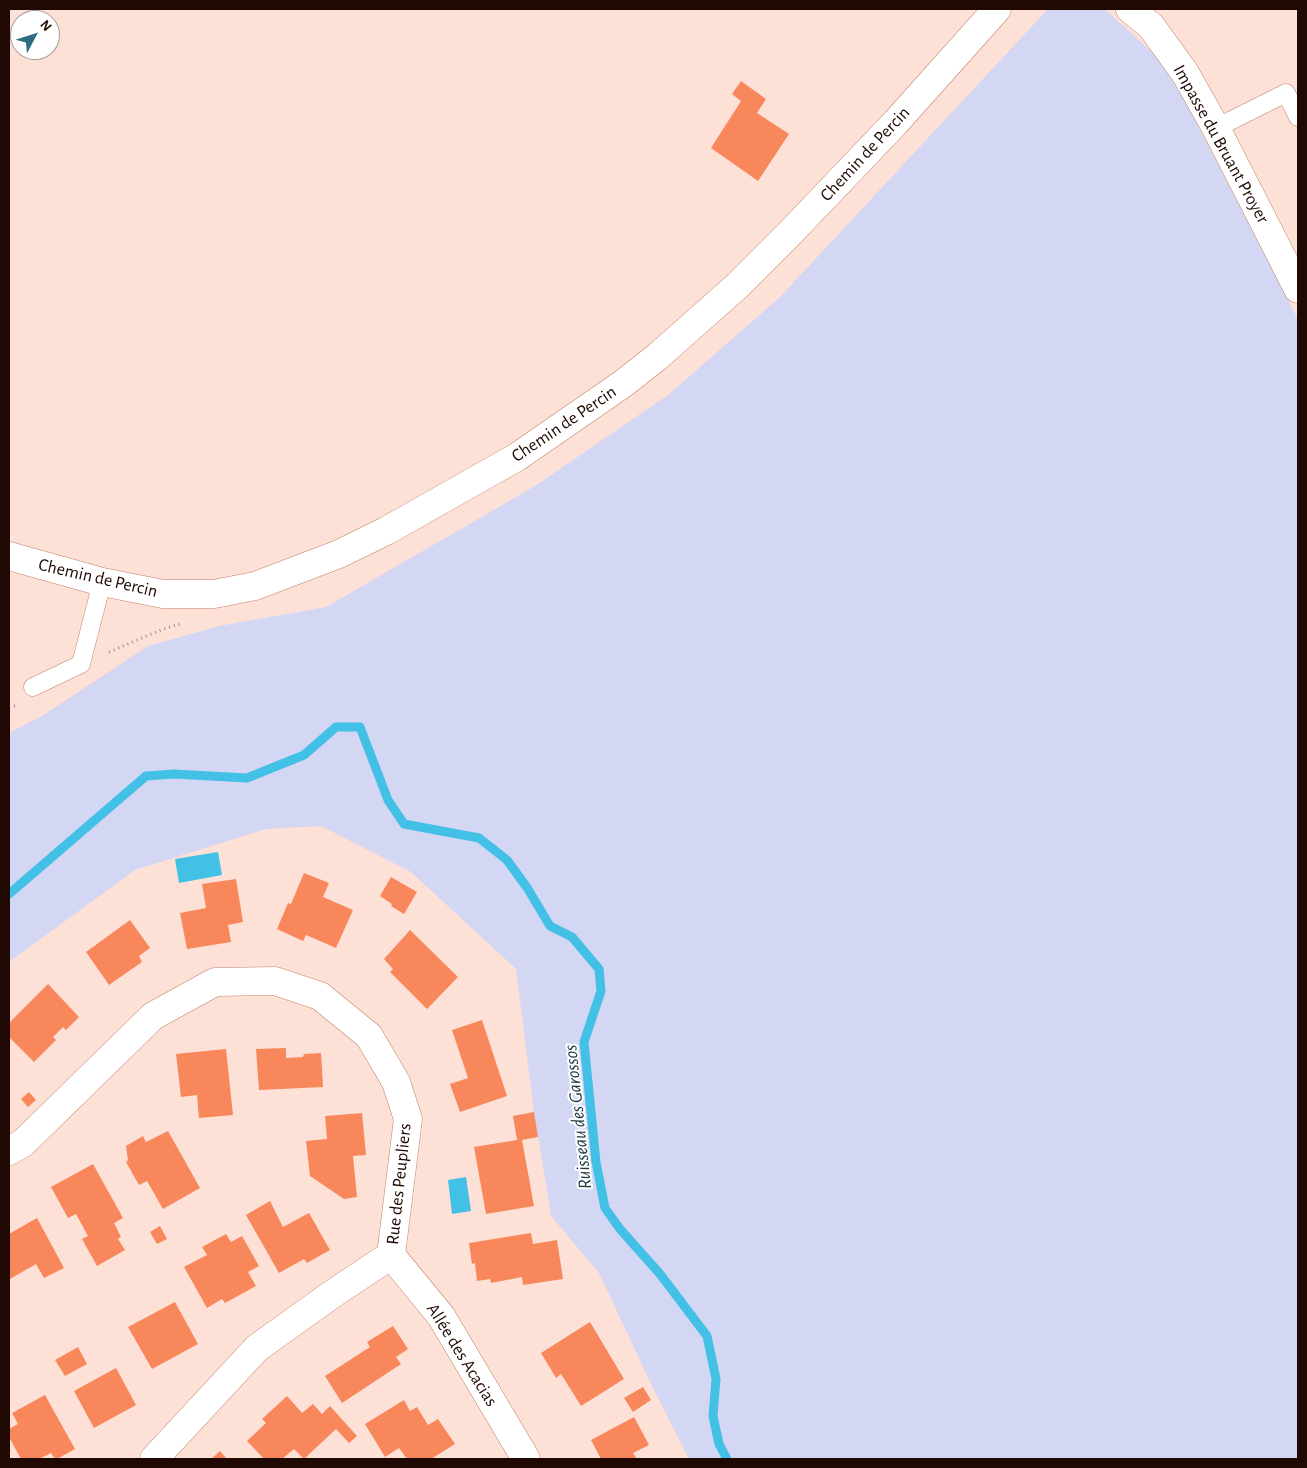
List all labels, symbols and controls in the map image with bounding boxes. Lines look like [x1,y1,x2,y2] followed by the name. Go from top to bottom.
[10,10,60,60] north arrow
[37,18,54,34] text: N
[1168,61,1274,227] street label: Impasse du Bruant Proyer
[816,102,914,206] street label: Chemin de Percin
[507,381,621,467] street label: Chemin de Percin
[36,554,160,602] street label: Chemin de Percin
[559,1044,597,1190] water label: Ruisseau des Garossos
[382,1122,416,1246] street label: Rue des Peupliers
[422,1299,502,1411] street label: Allée des Acacias

